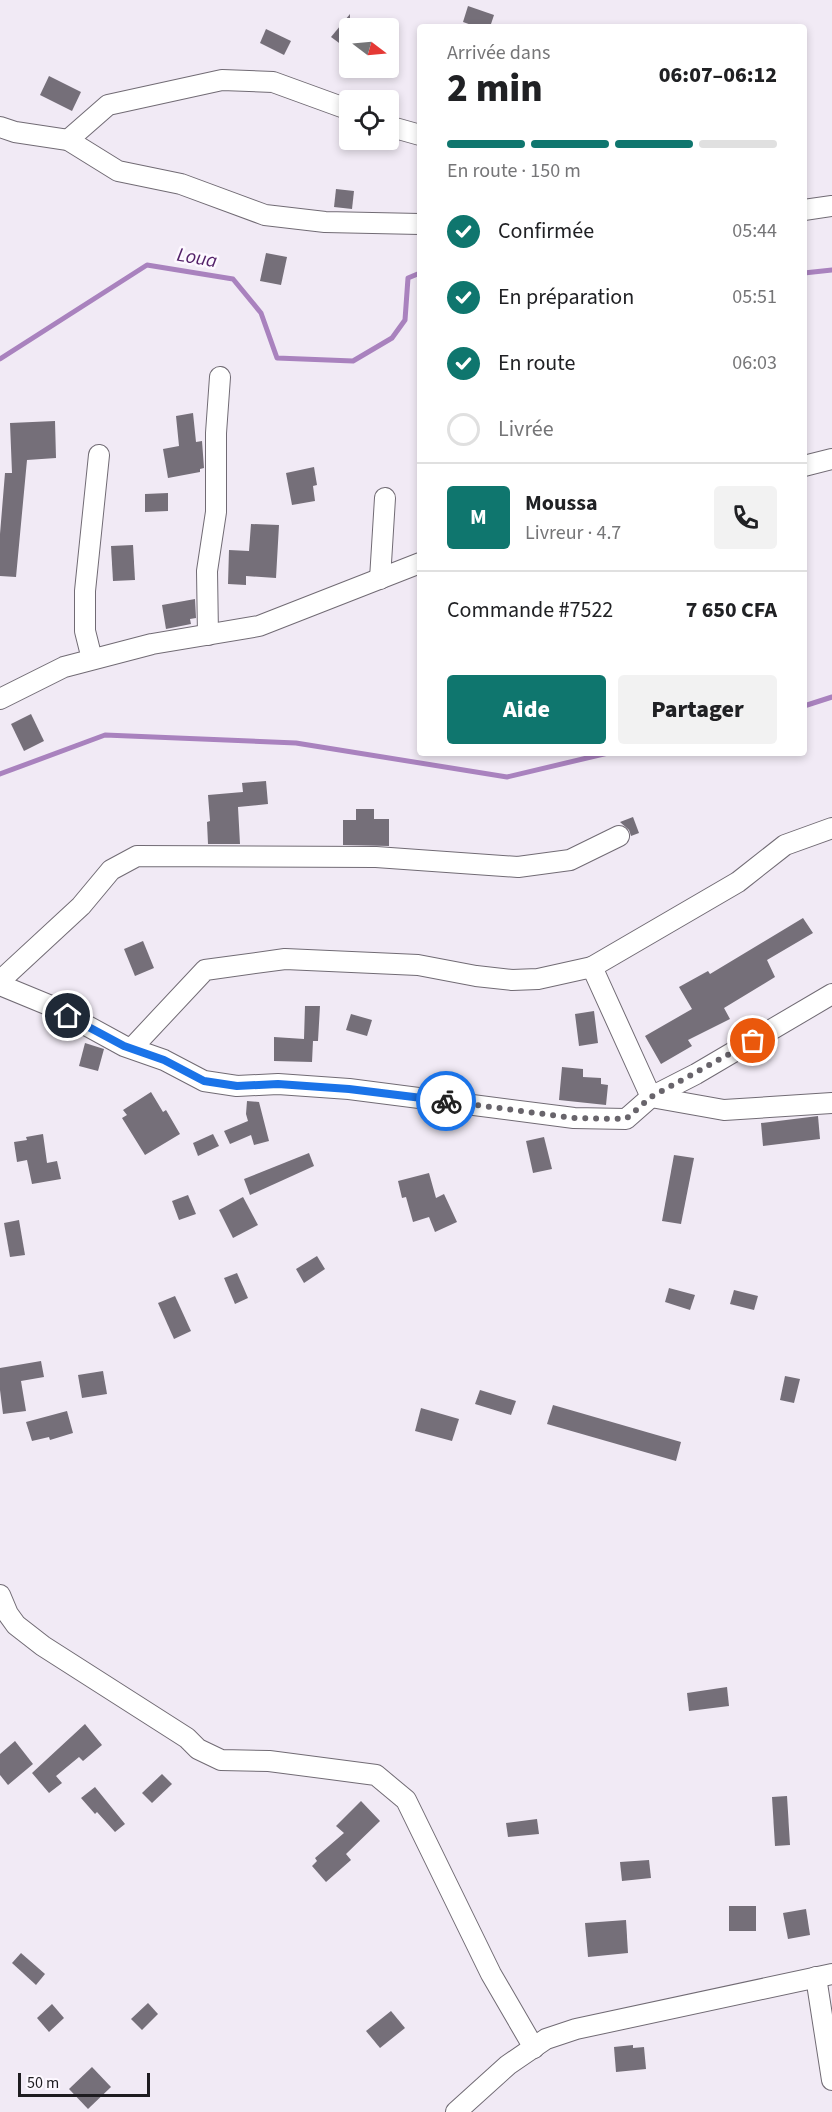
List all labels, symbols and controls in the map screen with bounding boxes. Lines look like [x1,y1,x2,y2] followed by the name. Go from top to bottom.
[339,18,399,78] north arrow
[339,18,399,150] map controls
[447,39,550,67] text: Arrivée dans
[659,59,777,91] text: 06:07–06:12
[447,61,543,117] text: 2 min
[339,90,399,150] button: locate
[447,157,581,185] text: En route · 150 m
[447,215,480,248] icon: check
[498,215,594,247] text: Confirmée
[732,217,777,245] text: 05:44
[175,241,220,275] water label: Loua
[447,281,480,314] icon: check
[498,281,634,313] text: En préparation
[732,283,777,311] text: 05:51
[447,347,480,380] icon: check
[498,347,575,379] text: En route
[732,349,777,377] text: 06:03
[498,413,554,445] text: Livrée
[714,486,777,549] button: phone
[525,487,598,519] text: Moussa
[470,501,487,533] text: M
[525,519,621,547] text: Livreur · 4.7
[447,594,613,626] text: Commande #7522
[686,594,777,626] text: 7 650 CFA
[447,675,606,744] button: Aide
[618,675,777,744] button: Partager
[42,990,93,1041] pin
[51,999,84,1032] icon: home
[727,1015,778,1066] pin
[736,1024,769,1057] icon: bag
[416,1071,476,1131] courier
[430,1085,463,1118] icon: bike
[18,2070,150,2098] scale bar
[27,2072,59,2094] text: 50 m

